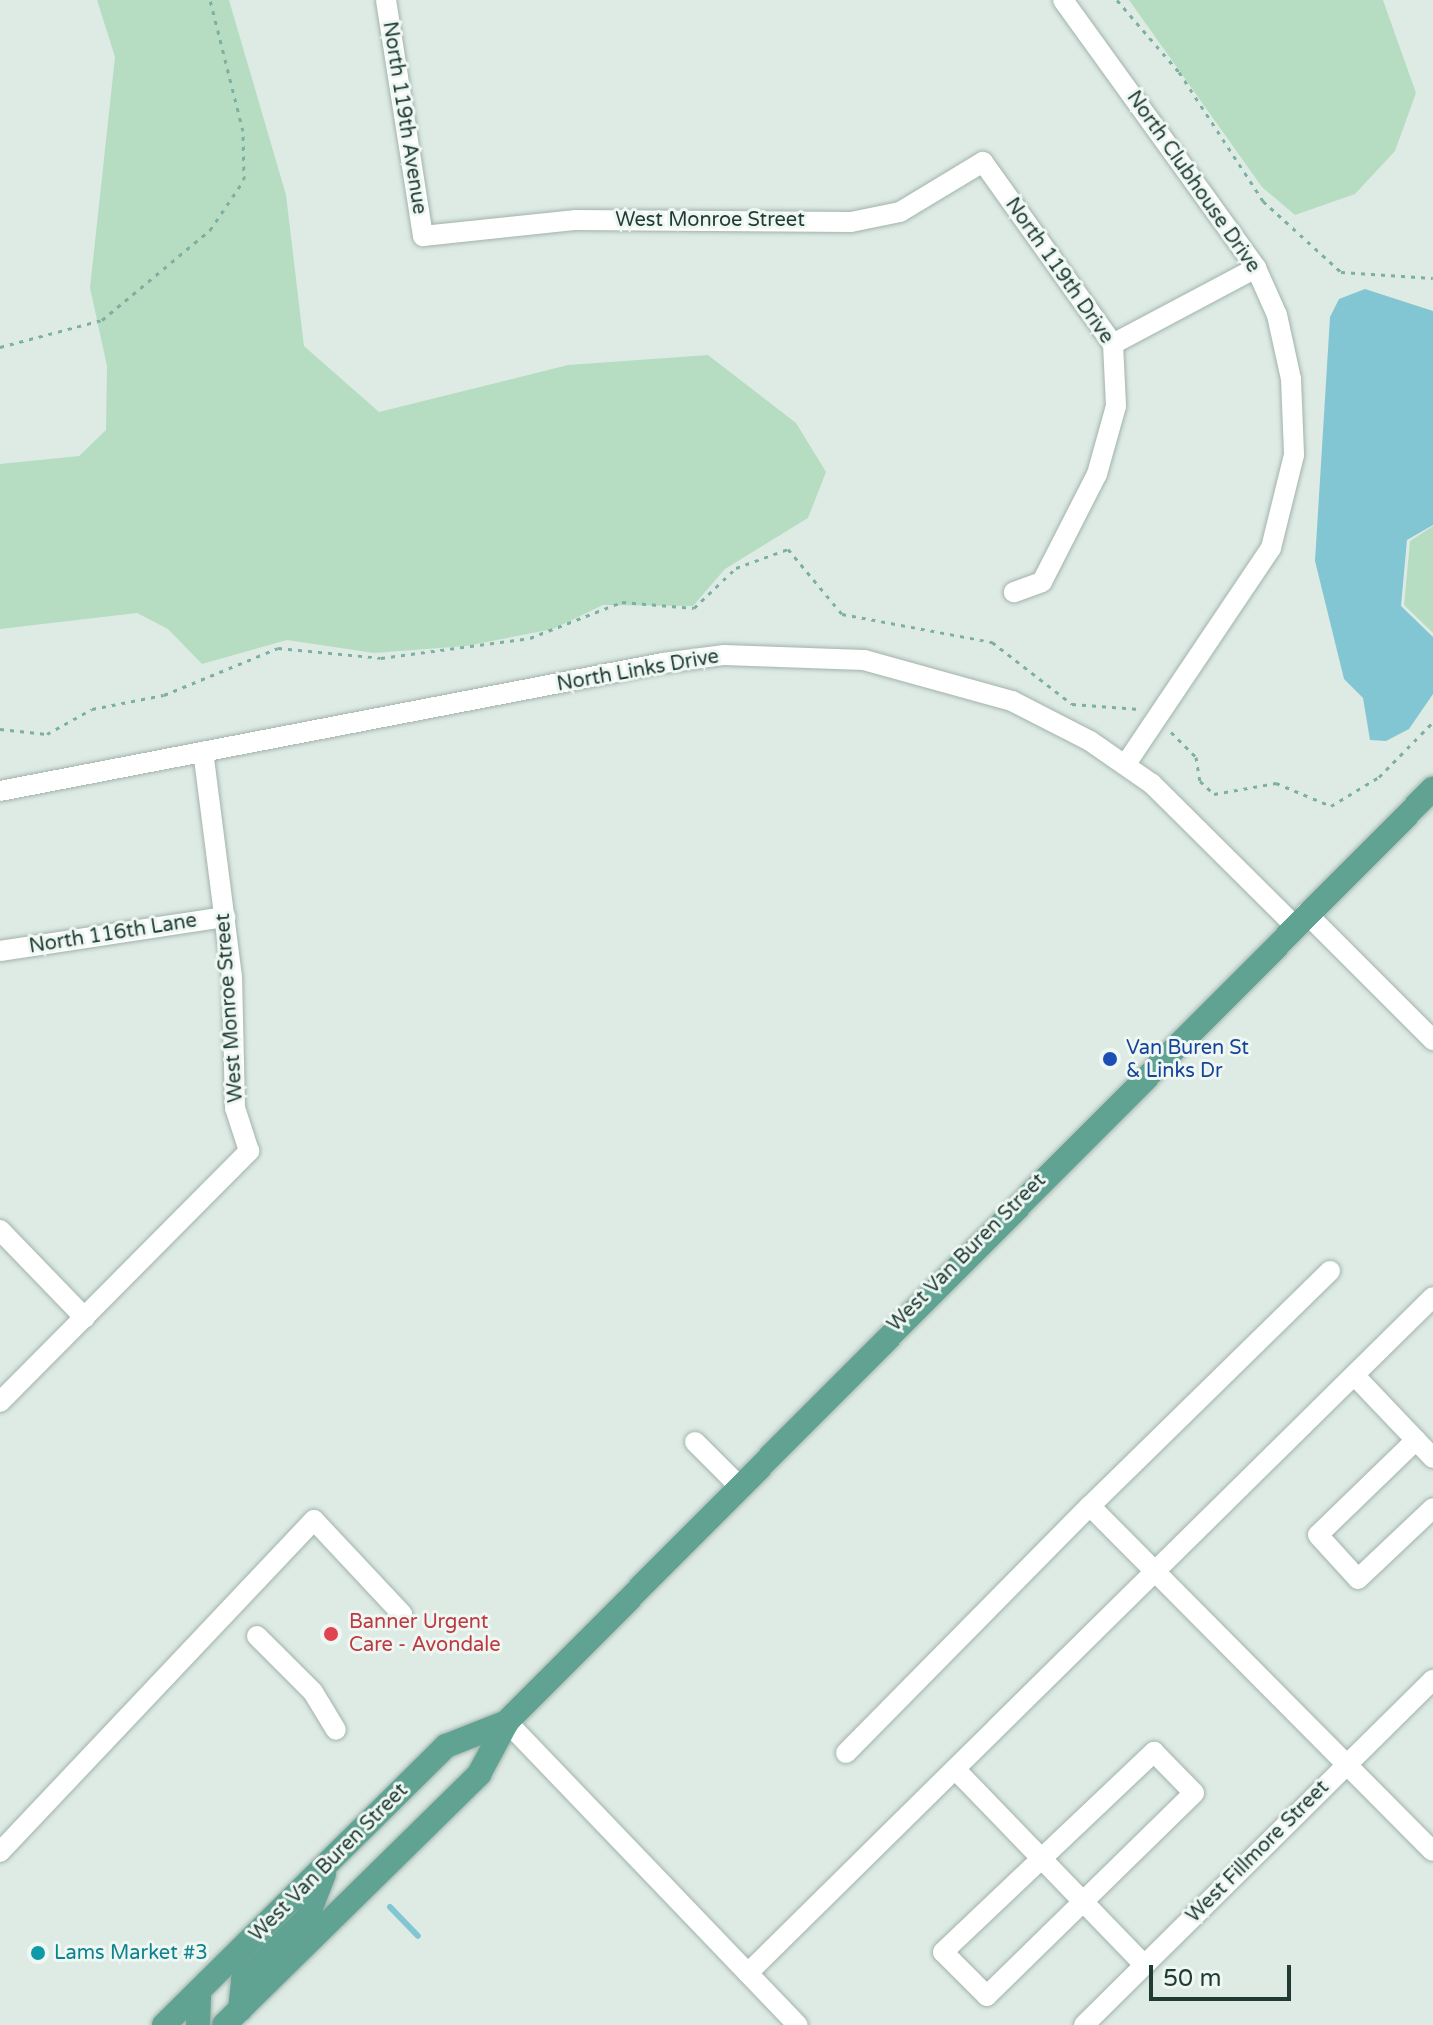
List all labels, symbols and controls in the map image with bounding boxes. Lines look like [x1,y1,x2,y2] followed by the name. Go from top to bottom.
[377,20,431,216] street label: North 119th Avenue
[1121,87,1265,277] street label: North Clubhouse Drive
[1000,193,1118,349] street label: North 119th Drive
[615,208,805,232] street label: West Monroe Street
[555,645,721,697] street label: North Links Drive
[27,909,199,959] street label: North 116th Lane
[211,913,249,1103] street label: West Monroe Street
[1126,1036,1249,1083] place label: Van Buren St & Links Dr
[1101,1050,1119,1068] marker: Van Buren St & Links Dr
[883,1169,1051,1337] street label: West Van Buren Street
[349,1610,501,1657] place label: Banner Urgent Care - Avondale
[320,1623,342,1645] marker: Banner Urgent Care - Avondale
[1182,1776,1334,1928] street label: West Fillmore Street
[245,1779,413,1947] street label: West Van Buren Street
[54,1941,208,1965] place label: Lams Market #3
[29,1944,47,1962] marker: Lams Market #3
[1153,1949,1295,1999] scale bar
[1163,1964,1221,1993] text: 50 m

